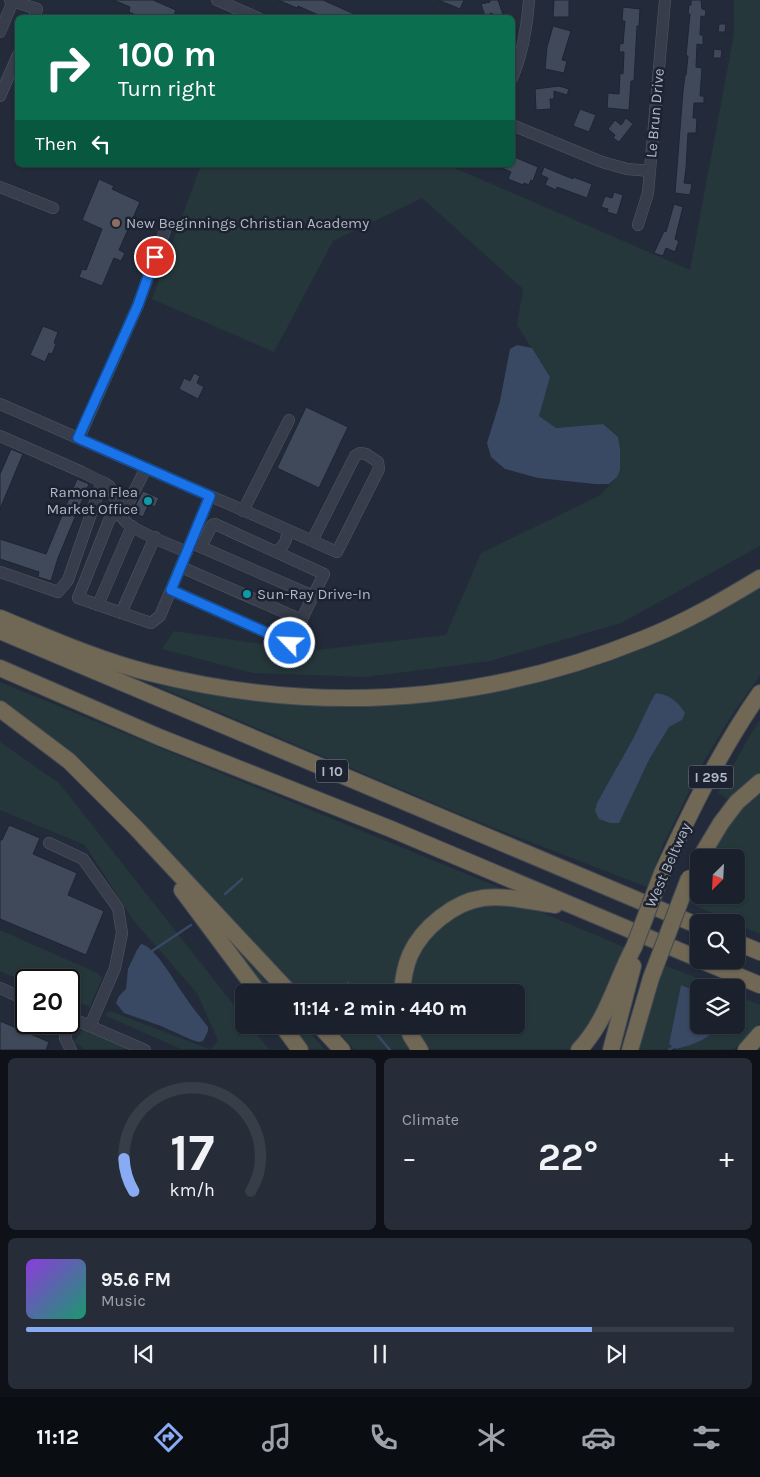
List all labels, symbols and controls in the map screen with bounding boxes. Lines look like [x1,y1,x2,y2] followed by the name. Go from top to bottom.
[118,34,217,75] text: 100 m
[35,35,100,100] icon: right
[642,68,668,158] street label: Le Brun Drive
[118,76,216,102] text: Turn right
[87,130,115,158] icon: left
[35,133,77,155] text: Then
[126,214,369,232] place label: New Beginnings Christian Academy
[110,217,122,229] marker: New Beginnings Christian Academy
[134,236,176,278] pin
[141,243,169,271] icon: arrive
[46,483,138,518] place label: Ramona Flea Market Office
[142,495,154,507] marker: Ramona Flea Market Office
[257,585,371,603] place label: Sun-Ray Drive-In
[241,588,253,600] marker: Sun-Ray Drive-In
[263,616,315,668] position arrow
[316,759,348,782] road number: I 10
[688,766,734,789] road number: I 295
[641,820,695,910] street label: West Beltway
[690,849,745,904] north arrow
[690,849,745,1034] map controls
[690,914,745,969] button: search
[15,969,80,1034] speed limit sign: 20
[690,979,745,1034] button: layers
[293,998,467,1020] text: 11:14 · 2 min · 440 m
[402,1110,459,1129] text: Climate
[170,1122,214,1183] text: 17
[538,1135,598,1180] text: 22°
[402,1141,417,1174] text: −
[719,1141,734,1174] text: +
[169,1180,215,1201] text: km/h
[101,1269,171,1291] text: 95.6 FM
[101,1291,146,1310] text: Music
[130,1340,158,1368] icon: previous
[366,1340,394,1368] icon: pause
[602,1340,630,1368] icon: next
[151,1420,186,1455] icon: directions
[259,1420,294,1455] icon: music
[366,1420,401,1455] icon: phone
[474,1420,509,1455] icon: climate
[581,1420,616,1455] icon: car
[689,1420,724,1455] icon: filters
[36,1424,79,1450] text: 11:12

